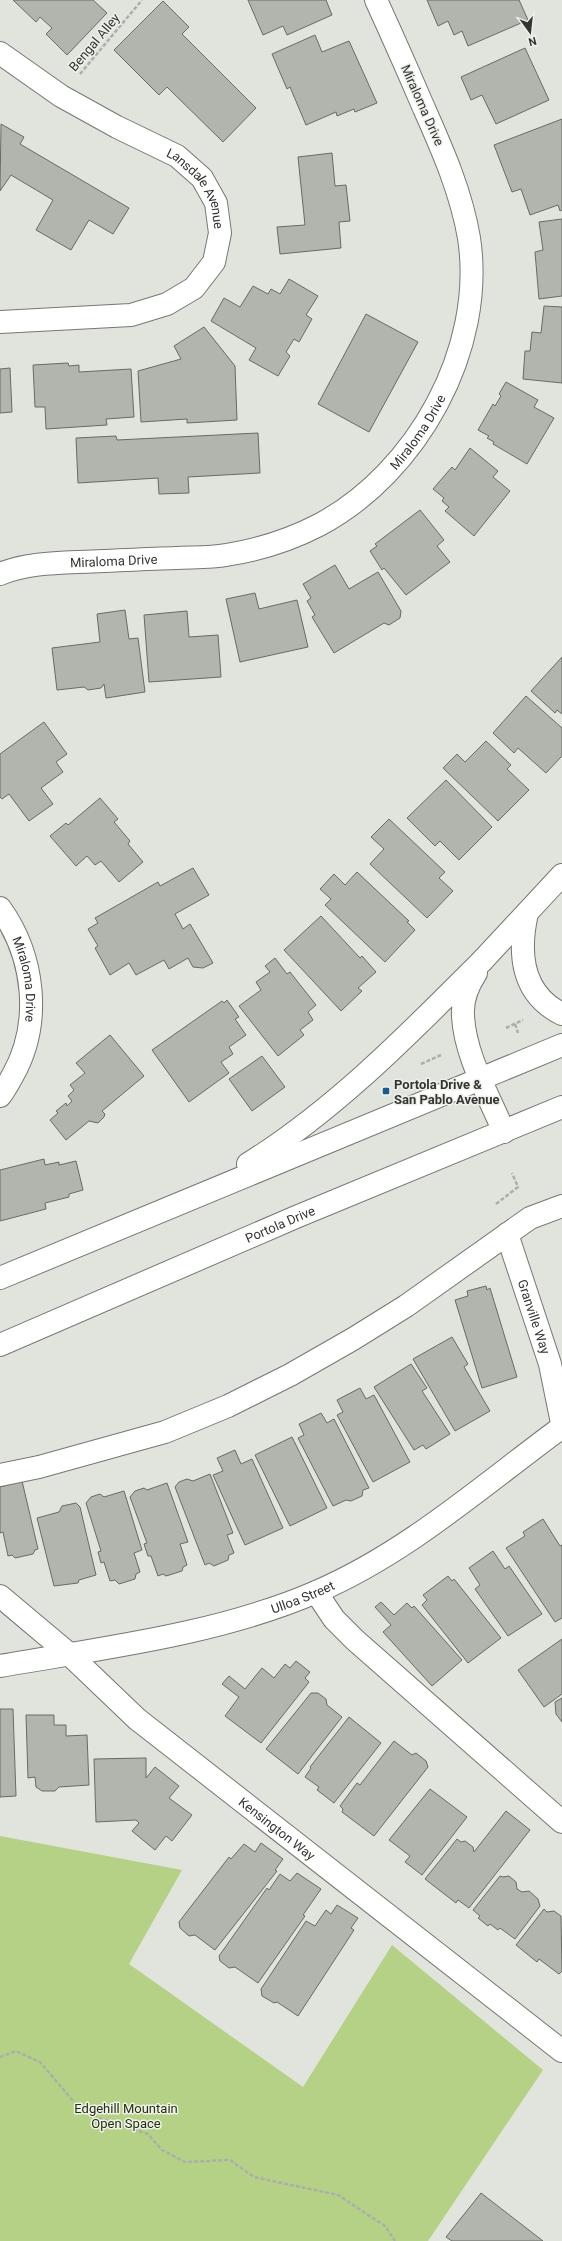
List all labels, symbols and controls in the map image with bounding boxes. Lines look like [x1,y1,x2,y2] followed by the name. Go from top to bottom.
[66,10,123,74] street label: Bengal Alley
[510,12,550,52] north arrow
[527,34,538,49] text: N
[398,62,447,148] street label: Miraloma Drive
[164,145,226,230] street label: Lansdale Avenue
[387,392,449,473] street label: Miraloma Drive
[70,552,158,570] street label: Miraloma Drive
[9,934,38,1023] street label: Miraloma Drive
[394,1077,500,1107] place label: Portola Drive & San Pablo Avenue
[381,1086,391,1096] marker: Portola Drive & San Pablo Avenue
[243,1203,317,1246] street label: Portola Drive
[515,1278,553,1356] street label: Granville Way
[269,1578,337,1617] street label: Ulloa Street
[236,1794,318,1863] street label: Kensington Way
[74,2101,178,2131] park label: Edgehill Mountain Open Space

